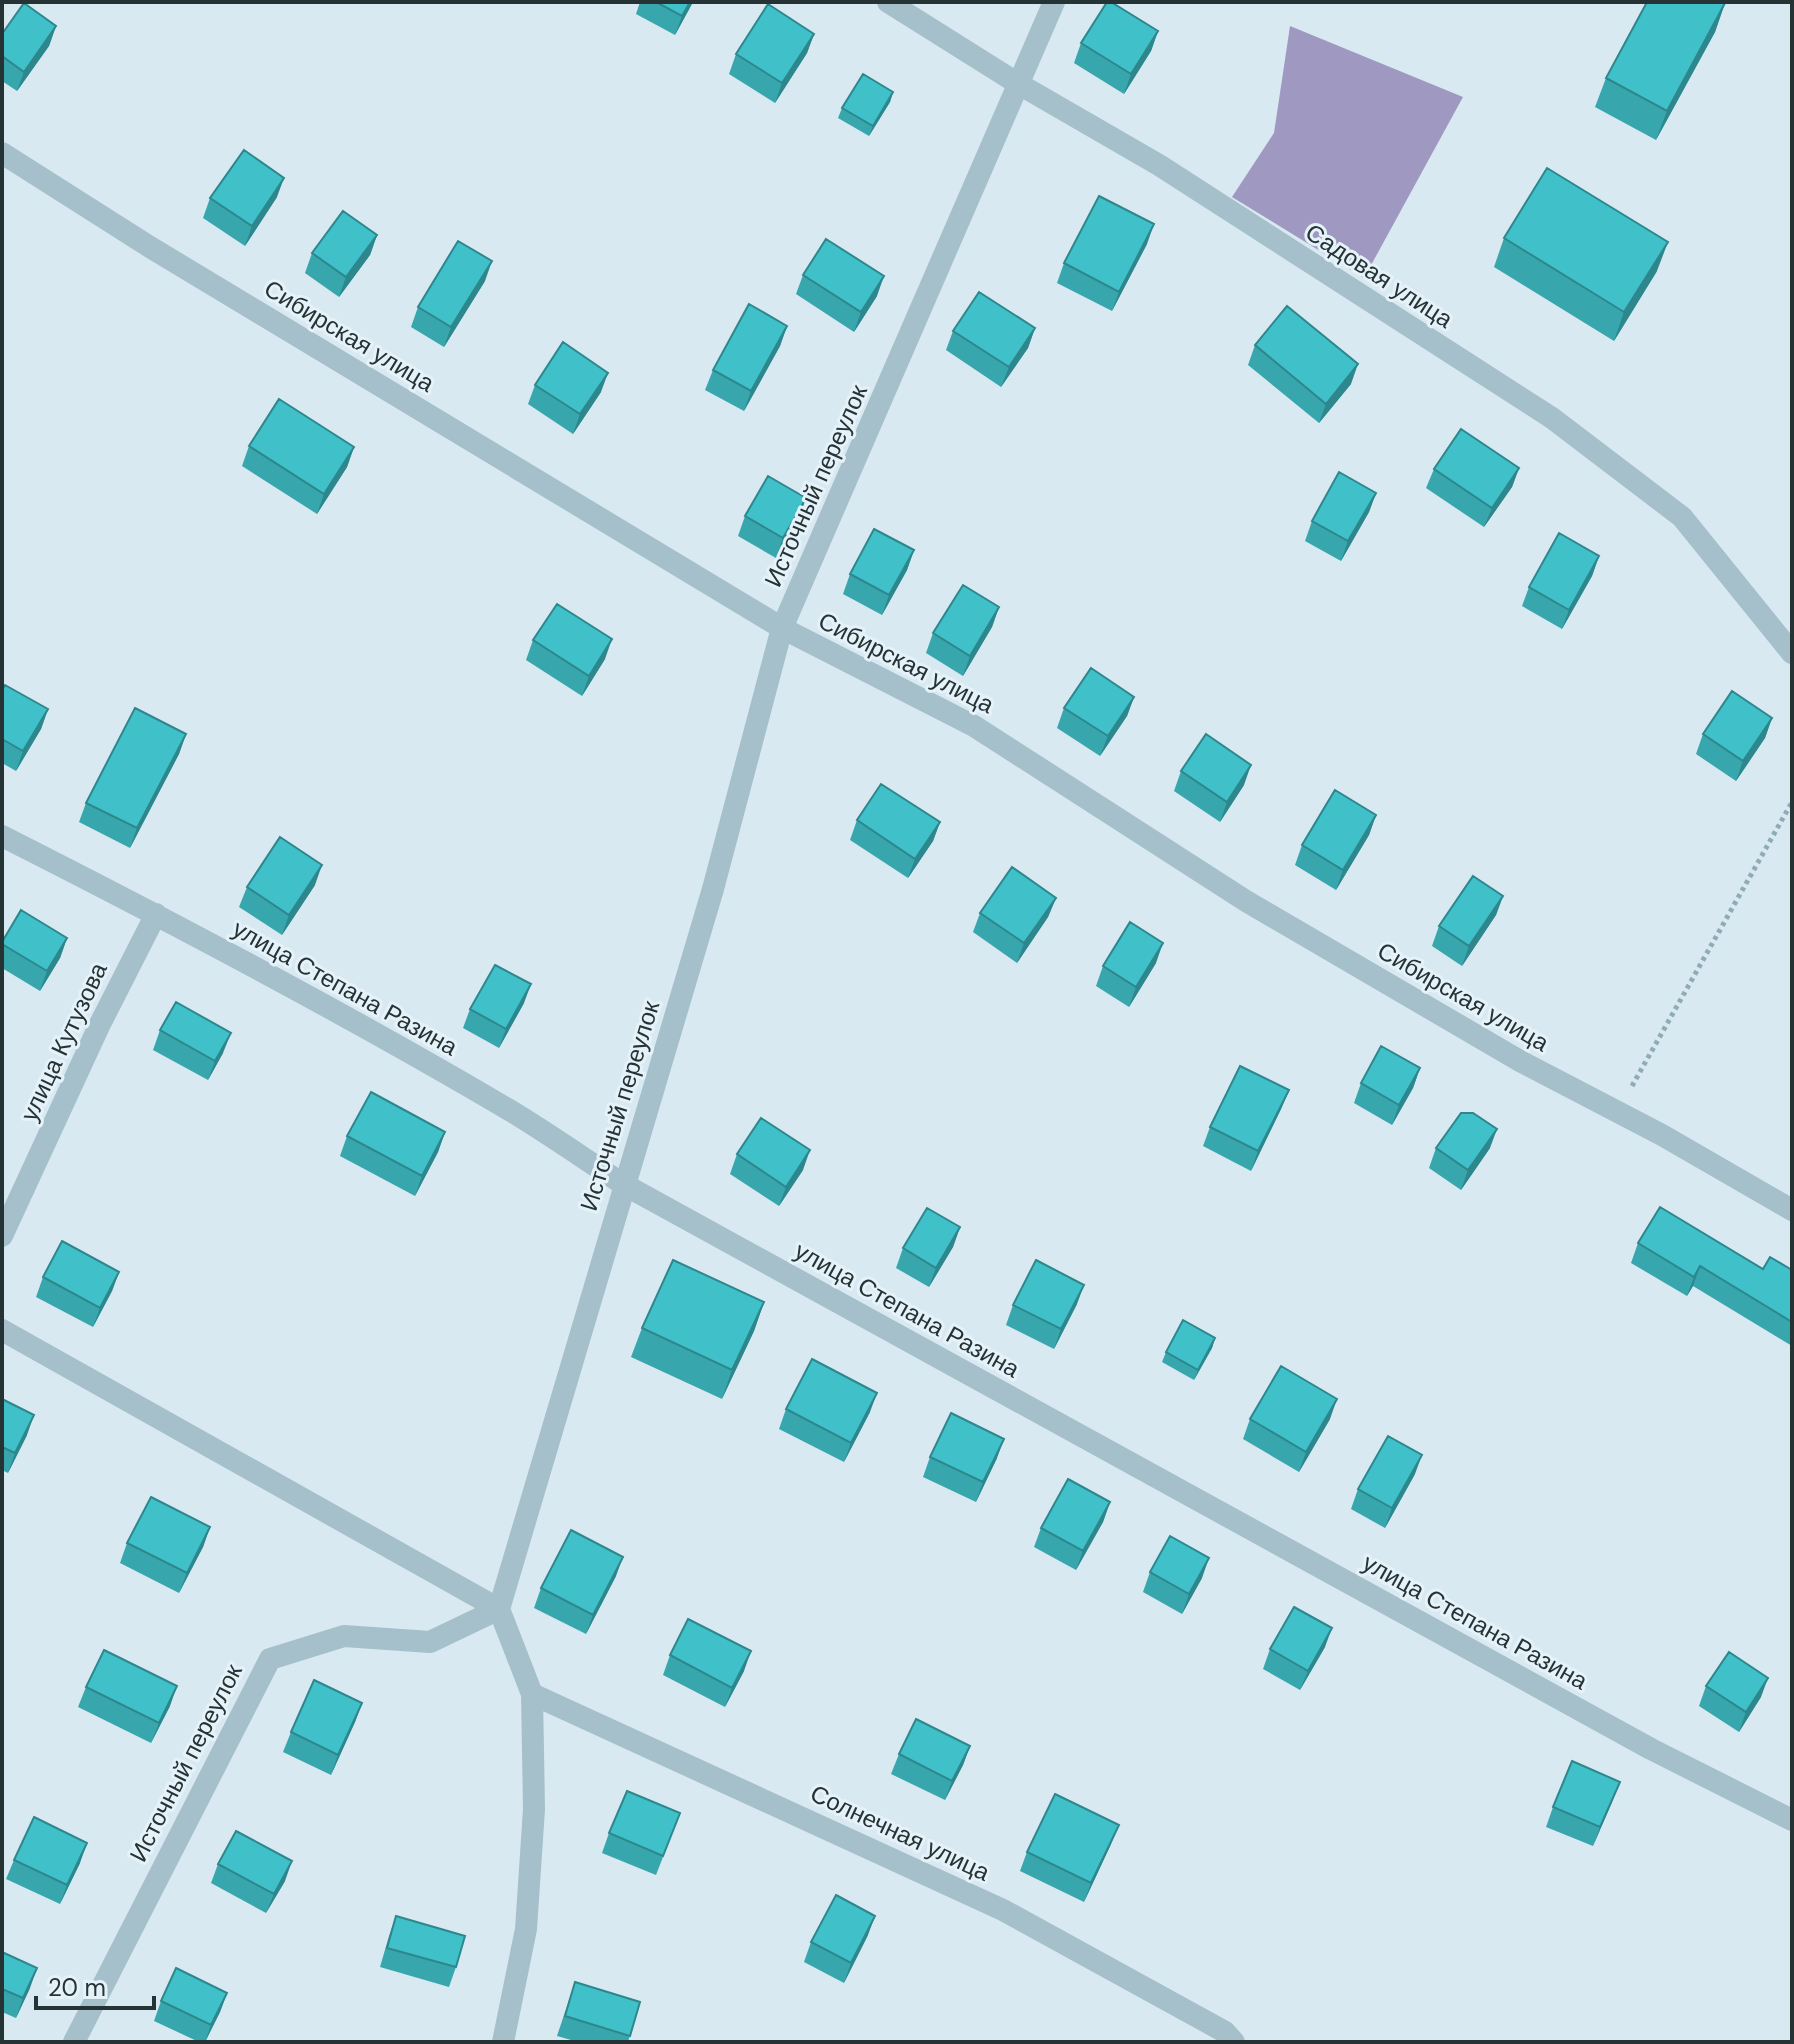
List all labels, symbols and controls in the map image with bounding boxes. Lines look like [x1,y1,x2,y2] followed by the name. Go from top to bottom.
[1300,216,1459,335] street label: Садовая улица
[259,273,440,399] street label: Сибирская улица
[757,379,874,592] street label: Источный переулок
[813,605,1000,720] street label: Сибирская улица
[227,913,464,1063] street label: улица Степана Разина
[1372,935,1555,1059] street label: Сибирская улица
[13,957,114,1126] street label: улица Кутузова
[573,997,666,1215] street label: Источный переулок
[789,1235,1026,1385] street label: улица Степана Разина
[1357,1547,1594,1697] street label: улица Степана Разина
[122,1658,249,1867] street label: Источный переулок
[806,1777,995,1888] street label: Солнечная улица
[36,1960,154,2010] scale bar
[48,1972,106,2003] text: 20 m

